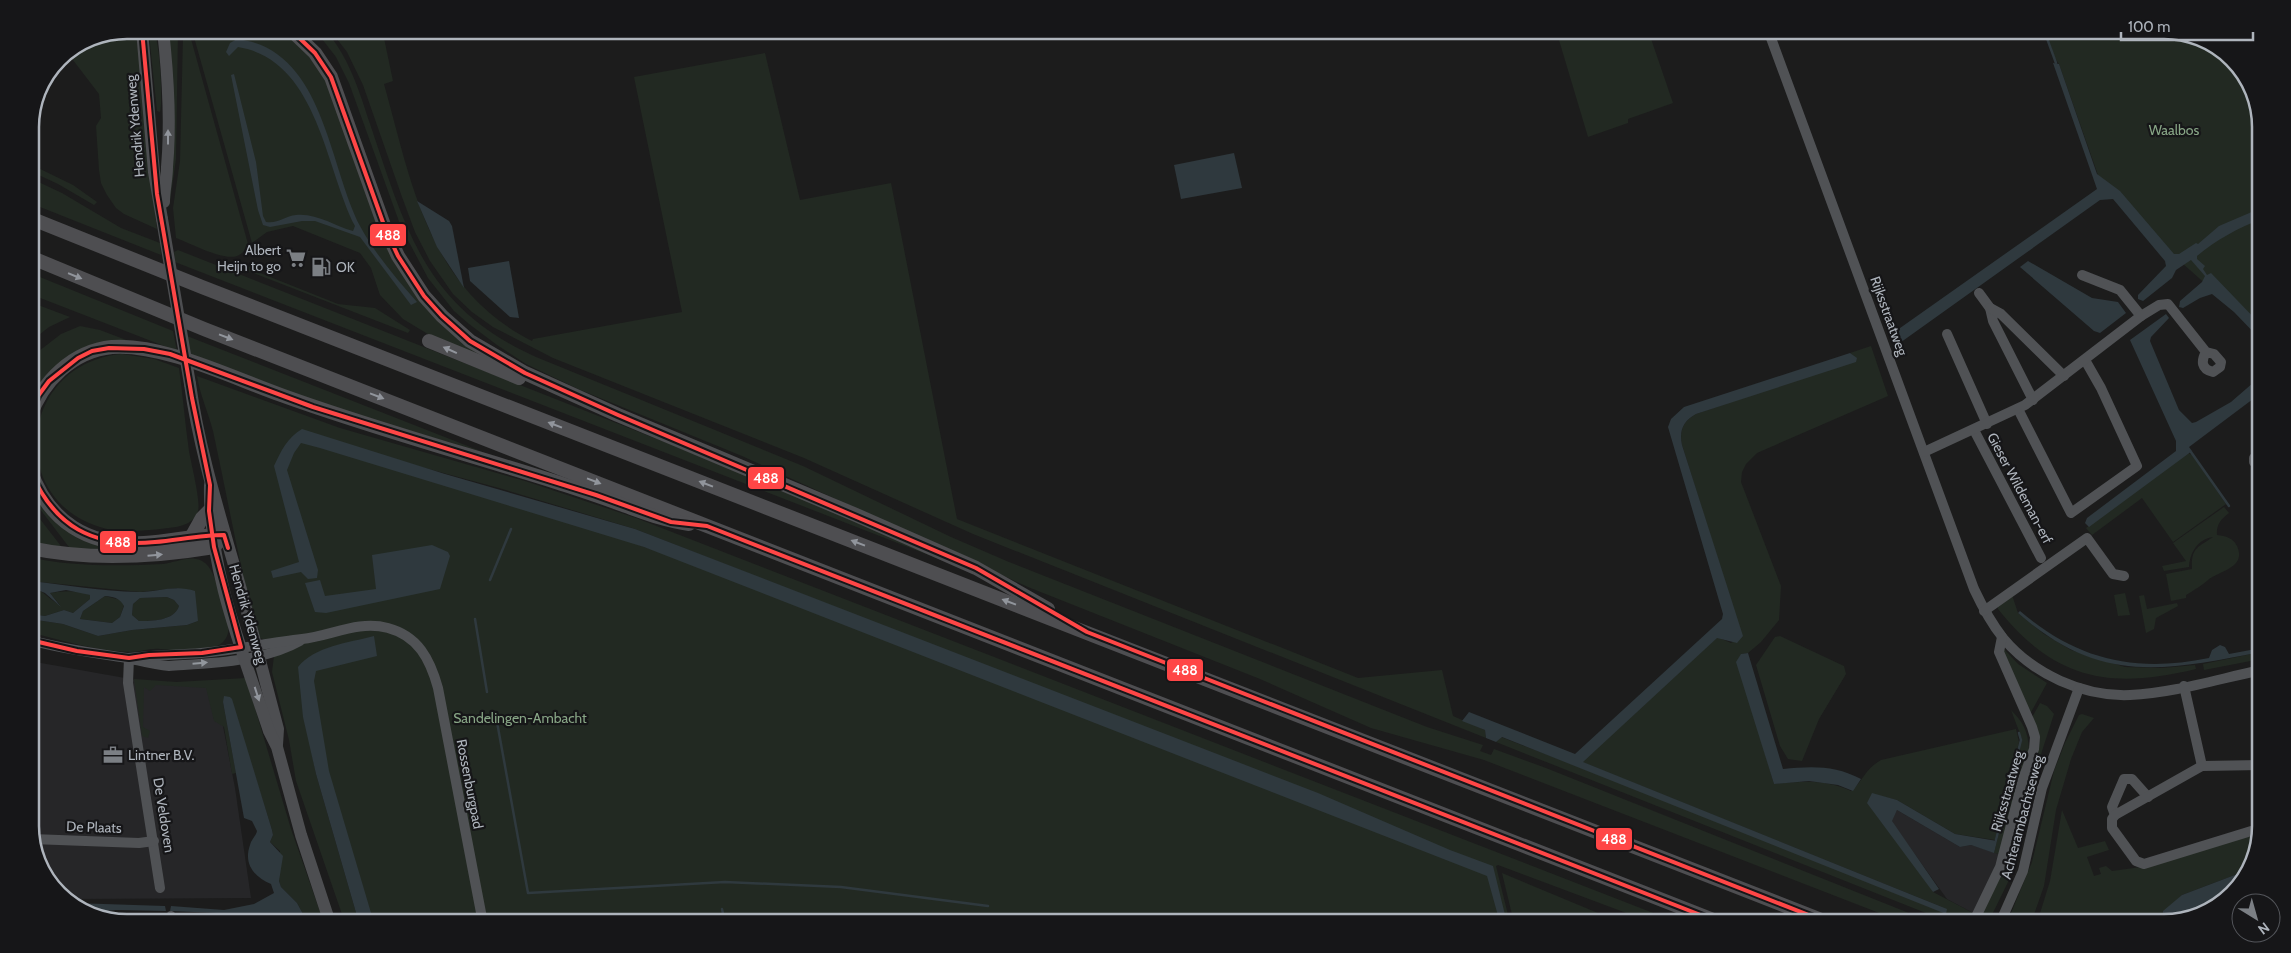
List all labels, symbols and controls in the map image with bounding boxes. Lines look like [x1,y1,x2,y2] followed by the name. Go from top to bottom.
[2121,10,2254,42] scale bar
[2128,18,2170,36] text: 100 m
[121,73,148,178] street label: Hendrik Ydenweg
[2149,121,2200,139] park label: Waalbos
[164,129,172,145] one-way arrow
[369,223,407,247] line badge: 488
[375,226,401,244] text: 488
[217,241,281,275] place label: Albert Heijn to go
[285,247,307,269] supermarket icon: Albert Heijn to go
[310,256,332,278] fuel station icon: OK
[336,258,355,276] place label: OK
[68,272,82,280] one-way arrow
[1866,274,1912,359] street label: Rijksstraatweg
[219,333,234,341] one-way arrow
[443,346,457,354] one-way arrow
[370,393,384,401] one-way arrow
[548,420,562,428] one-way arrow
[1983,429,2057,547] street label: Gieser Wildeman-erf
[747,466,785,490] line badge: 488
[753,469,779,487] text: 488
[586,478,601,485] one-way arrow
[699,479,714,487] one-way arrow
[99,530,137,554] line badge: 488
[105,533,131,551] text: 488
[851,538,865,546] one-way arrow
[148,550,164,558] one-way arrow
[225,562,271,667] street label: Hendrik Ydenweg
[1002,597,1016,605] one-way arrow
[1166,658,1204,682] line badge: 488
[192,659,208,667] one-way arrow
[1172,661,1198,679] text: 488
[253,687,261,702] one-way arrow
[453,709,587,727] park label: Sandelingen-Ambacht
[452,738,488,830] street label: Rossenburgpad
[102,744,124,766] office icon: Lintner B.V.
[128,746,195,764] place label: Lintner B.V.
[1987,747,2027,834] street label: Rijksstraatweg
[1997,752,2047,881] street label: Achterambachtseweg
[149,776,179,854] street label: De Veldoven
[66,817,122,837] street label: De Plaats
[1595,827,1633,851] line badge: 488
[1601,830,1627,848] text: 488
[2231,893,2281,943] north arrow
[2254,918,2273,939] text: N

